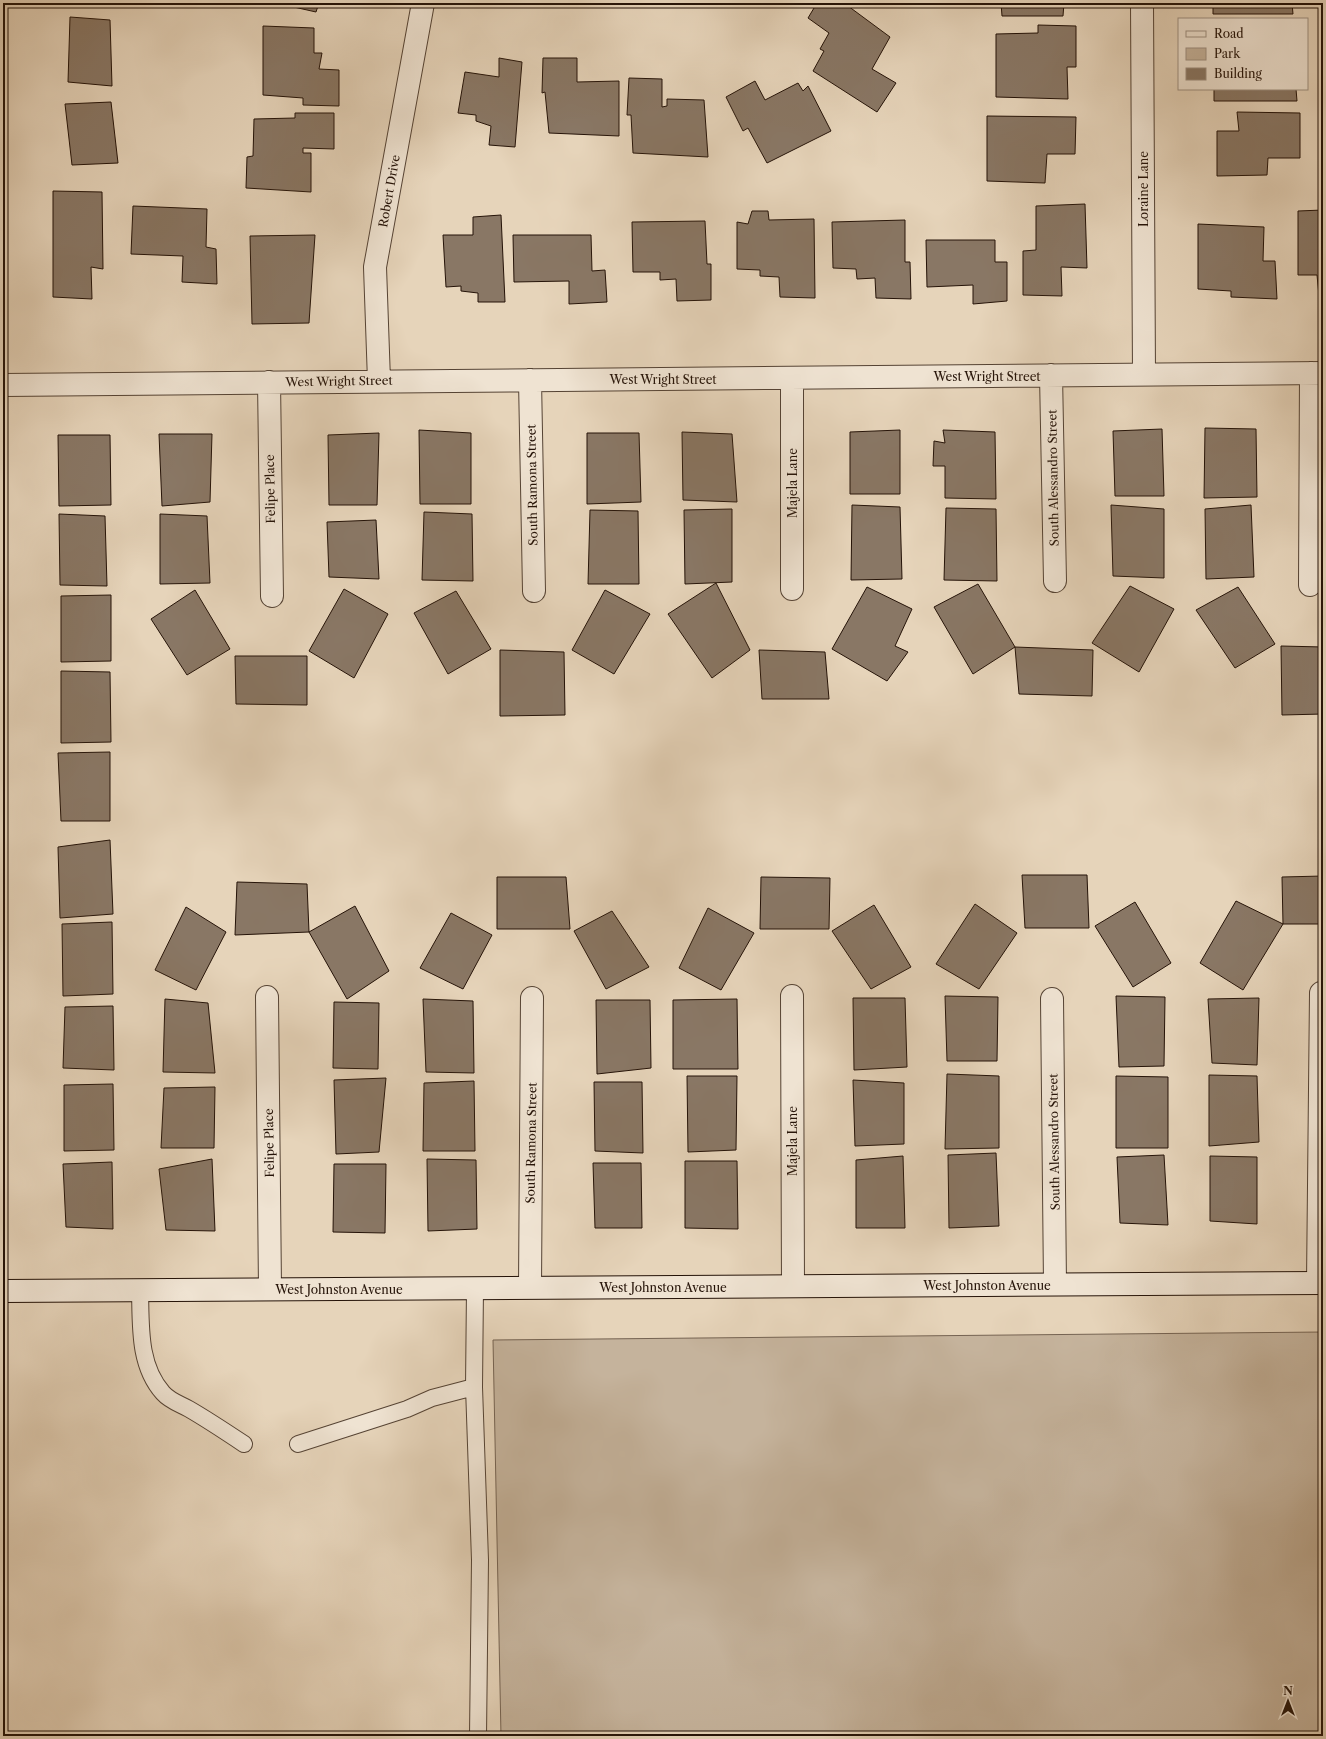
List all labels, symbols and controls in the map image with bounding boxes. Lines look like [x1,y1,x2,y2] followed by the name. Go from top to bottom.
[1178,18,1308,90] legend
[1214,26,1244,41] text: Road
[1214,46,1241,61] text: Park
[1214,66,1262,81] text: Building
[1136,151,1151,227] street label: Loraine Lane
[375,153,403,229] street label: Robert Drive
[932,369,1041,384] street label: West Wright Street
[608,372,717,387] street label: West Wright Street
[284,373,393,389] street label: West Wright Street
[1044,409,1062,546] street label: South Alessandro Street
[523,423,541,546] street label: South Ramona Street
[785,448,800,518] street label: Majela Lane
[262,454,278,524] street label: Felipe Place
[1045,1073,1063,1210] street label: South Alessandro Street
[522,1081,540,1204] street label: South Ramona Street
[785,1106,800,1176] street label: Majela Lane
[261,1108,277,1178] street label: Felipe Place
[922,1278,1051,1293] street label: West Johnston Avenue
[598,1280,727,1295] street label: West Johnston Avenue
[274,1282,403,1297] street label: West Johnston Avenue
[1268,1681,1308,1721] north arrow
[1283,1684,1293,1698] text: N

